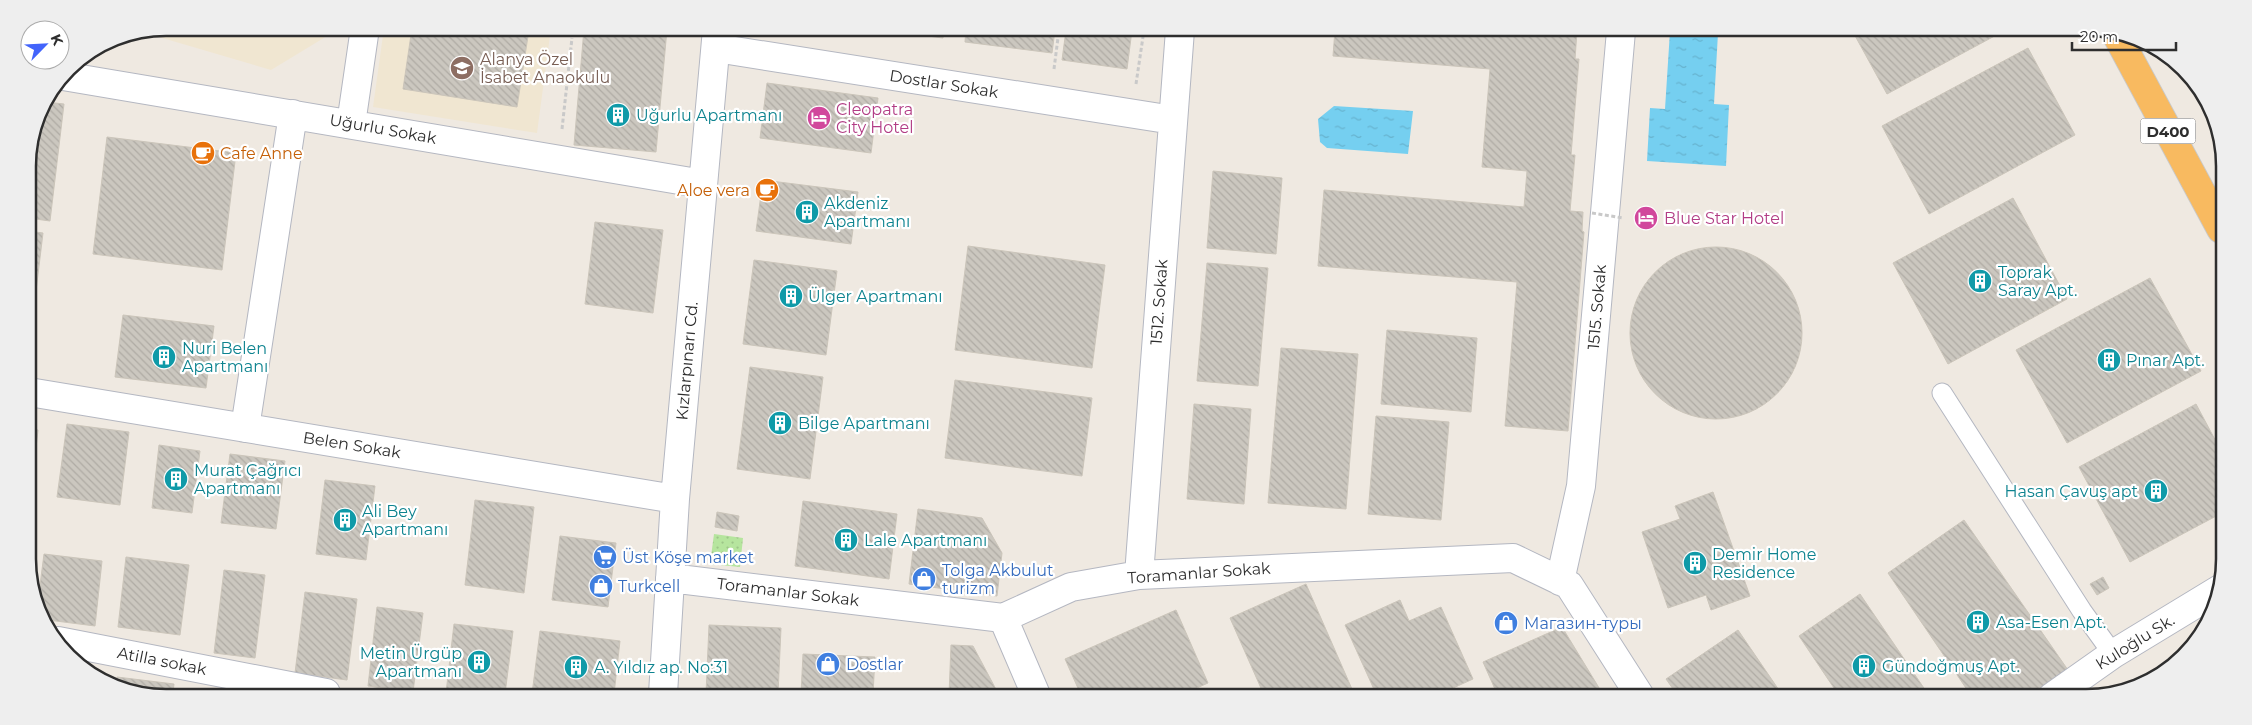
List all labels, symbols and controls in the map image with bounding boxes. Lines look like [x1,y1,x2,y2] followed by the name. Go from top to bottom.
[20,20,70,70] north arrow
[2072,20,2176,52] scale bar
[2080,27,2118,46] text: 20 m
[47,31,67,49] text: K
[480,49,610,87] place label: Alanya Özel İsabet Anaokulu
[449,55,475,81] school or university icon: Alanya Özel İsabet Anaokulu
[888,66,1000,102] street label: Dostlar Sokak
[836,100,914,137] place label: Cleopatra City Hotel
[605,102,631,128] building icon: Uğurlu Apartmanı
[806,105,832,131] hotel icon: Cleopatra City Hotel
[636,106,782,125] place label: Uğurlu Apartmanı
[328,110,438,148] street label: Uğurlu Sokak
[2140,118,2196,144] road number: D400
[190,140,216,166] cafe icon: Cafe Anne
[220,144,303,163] place label: Cafe Anne
[754,177,780,203] cafe icon: Aloe vera
[677,181,750,200] place label: Aloe vera
[824,194,910,231] place label: Akdeniz Apartmanı
[794,199,820,225] building icon: Akdeniz Apartmanı
[1633,205,1659,231] hotel icon: Blue Star Hotel
[1664,209,1784,228] place label: Blue Star Hotel
[1147,258,1171,345] street label: 1512. Sokak
[1584,263,1610,350] street label: 1515. Sokak
[1998,263,2077,300] place label: Toprak Saray Apt.
[1967,268,1993,294] building icon: Toprak Saray Apt.
[778,283,804,309] building icon: Ülger Apartmanı
[808,286,943,306] place label: Ülger Apartmanı
[672,301,702,421] street label: Kızlarpınarı Cd.
[182,339,268,376] place label: Nuri Belen Apartmanı
[151,344,177,370] building icon: Nuri Belen Apartmanı
[2096,347,2122,373] building icon: Pınar Apt.
[2126,351,2205,370] place label: Pınar Apt.
[767,410,793,436] building icon: Bilge Apartmanı
[798,414,930,433] place label: Bilge Apartmanı
[302,428,403,462] street label: Belen Sokak
[194,461,301,498] place label: Murat Çağrıcı Apartmanı
[163,466,189,492] building icon: Murat Çağrıcı Apartmanı
[2143,478,2169,504] building icon: Hasan Çavuş apt
[2005,482,2138,501] place label: Hasan Çavuş apt
[362,502,448,539] place label: Ali Bey Apartmanı
[332,507,358,533] building icon: Ali Bey Apartmanı
[833,527,859,553] building icon: Lale Apartmanı
[864,531,987,550] place label: Lale Apartmanı
[592,544,618,570] supermarket icon: Üst Köşe market
[1712,545,1816,582] place label: Demir Home Residence
[622,547,754,567] place label: Üst Köşe market
[1682,550,1708,576] building icon: Demir Home Residence
[1127,558,1272,587] street label: Toramanlar Sokak
[942,561,1054,598] place label: Tolga Akbulut turizm
[911,566,937,592] shop icon: Tolga Akbulut turizm
[588,573,614,599] shop icon: Turkcell
[716,574,861,610] street label: Toramanlar Sokak
[618,577,680,596] place label: Turkcell
[1965,609,1991,635] building icon: Asa-Esen Apt.
[1493,610,1519,636] shop icon: Магазин-туры
[2092,610,2178,674] street label: Kuloğlu Sk.
[1996,613,2106,632] place label: Asa-Esen Apt.
[1524,614,1642,633] place label: Магазин-туры
[116,643,209,679] street label: Atilla sokak
[360,643,462,681] place label: Metin Ürgüp Apartmanı
[466,649,492,675] building icon: Metin Ürgüp Apartmanı
[815,651,841,677] shop icon: Dostlar
[1851,653,1877,679] building icon: Gündoğmuş Apt.
[563,654,589,680] building icon: A. Yıldız ap. No:31
[846,655,904,674] place label: Dostlar
[1882,657,2020,676] place label: Gündoğmuş Apt.
[594,658,728,677] place label: A. Yıldız ap. No:31

